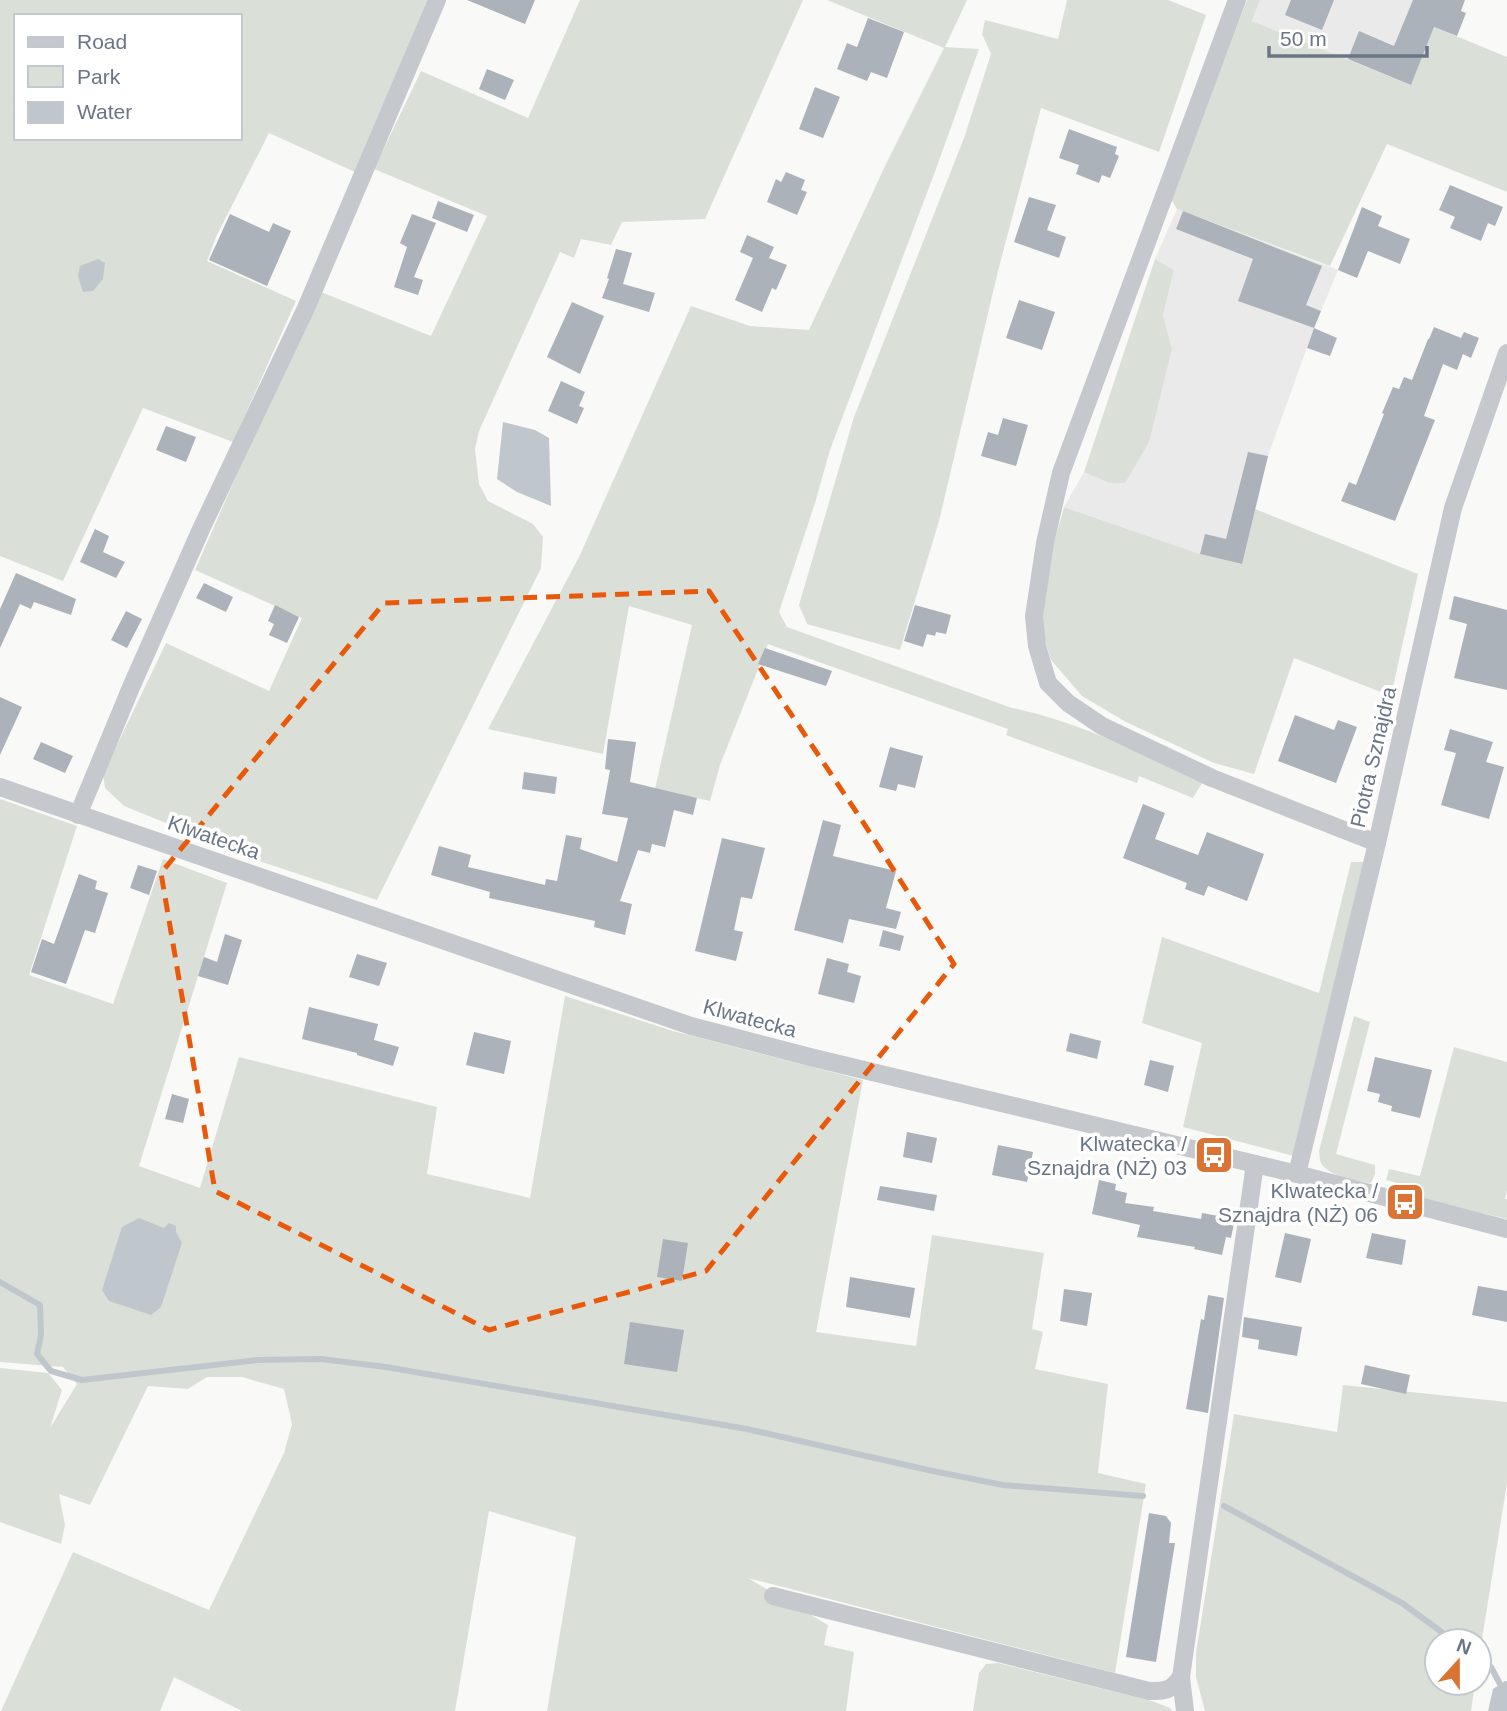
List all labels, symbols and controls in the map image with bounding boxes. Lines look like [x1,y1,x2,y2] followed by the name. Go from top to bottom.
[14,14,242,140] legend
[1269,14,1426,58] scale bar
[1280,27,1327,50] text: 50 m
[77,30,127,53] text: Road
[77,65,121,88] text: Park
[77,100,132,123] text: Water
[1346,684,1400,830] street label: Piotra Sznajdra
[165,811,263,864] street label: Klwatecka
[701,995,800,1042] street label: Klwatecka
[1027,1132,1187,1179] place label: Klwatecka / Sznajdra (NŻ) 03
[1193,1134,1235,1176] bus stop icon: Klwatecka / Sznajdra (NŻ) 03
[1218,1179,1378,1226] place label: Klwatecka / Sznajdra (NŻ) 06
[1384,1181,1426,1223] bus stop icon: Klwatecka / Sznajdra (NŻ) 06
[1423,1627,1493,1697] north arrow
[1454,1634,1474,1659] text: N

